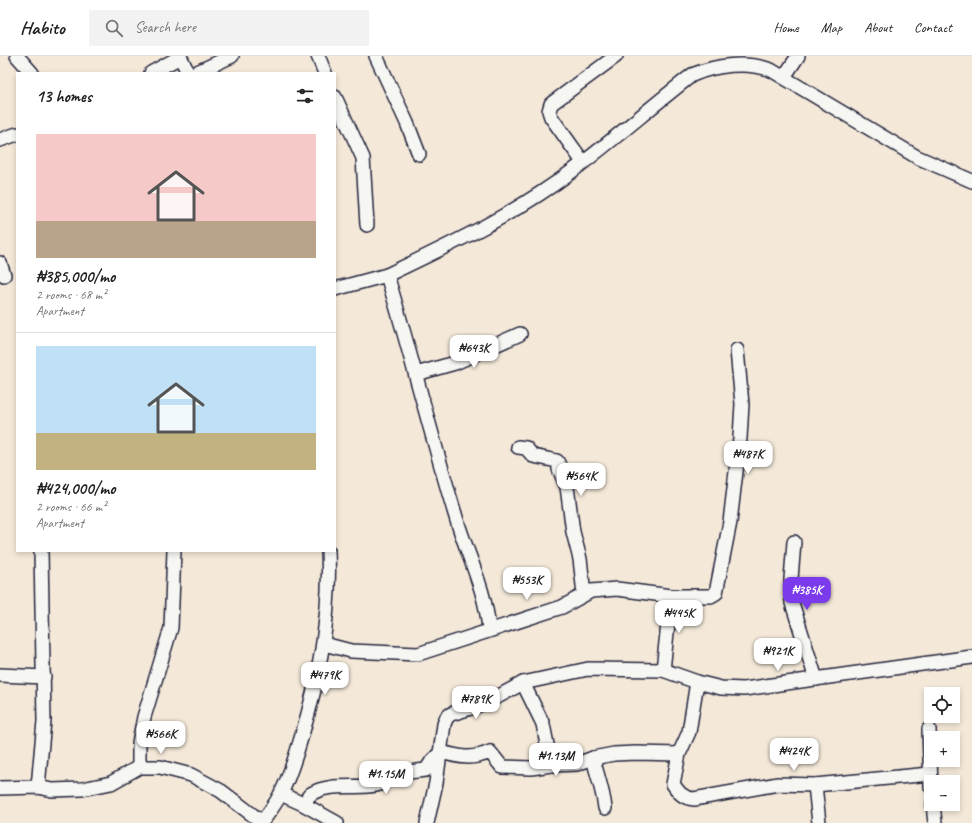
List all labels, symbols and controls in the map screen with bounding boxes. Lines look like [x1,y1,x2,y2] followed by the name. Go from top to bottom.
[89,10,369,46] search box
[20,16,65,40] text: Habito
[103,17,125,39] icon: search
[135,18,196,37] text: Search here
[773,19,799,36] text: Home
[821,19,842,36] text: Map
[864,19,892,36] text: About
[914,19,952,36] text: Contact
[294,85,316,107] icon: filters
[36,86,92,107] text: 13 homes
[140,160,212,232] icon: home
[36,266,115,287] text: ₦385,000/mo
[36,287,106,303] text: 2 rooms · 68 m²
[36,303,84,319] text: Apartment
[446,335,502,369] pin: ₦643K
[459,340,489,356] text: ₦643K
[140,372,212,444] icon: home
[720,441,776,475] pin: ₦487K
[733,446,763,462] text: ₦487K
[553,463,609,497] pin: ₦564K
[566,468,596,484] text: ₦564K
[36,478,115,499] text: ₦424,000/mo
[36,499,106,515] text: 2 rooms · 66 m²
[36,515,84,531] text: Apartment
[499,567,555,601] pin: ₦553K
[512,572,542,588] text: ₦553K
[779,577,835,611] pin: ₦385K
[792,582,822,598] text: ₦385K
[651,600,707,634] pin: ₦445K
[664,605,694,621] text: ₦445K
[750,638,806,672] pin: ₦921K
[763,643,793,659] text: ₦921K
[297,662,353,696] pin: ₦479K
[310,667,340,683] text: ₦479K
[448,686,504,720] pin: ₦789K
[924,687,960,811] map controls
[924,687,960,723] button: locate
[461,691,491,707] text: ₦789K
[133,721,189,755] pin: ₦566K
[146,726,176,742] text: ₦566K
[924,731,960,767] button: +
[766,738,822,772] pin: ₦424K
[523,743,589,777] pin: ₦1.13M
[779,743,809,759] text: ₦424K
[538,748,574,764] text: ₦1.13M
[353,761,419,795] pin: ₦1.15M
[368,766,404,782] text: ₦1.15M
[924,775,960,811] button: −

